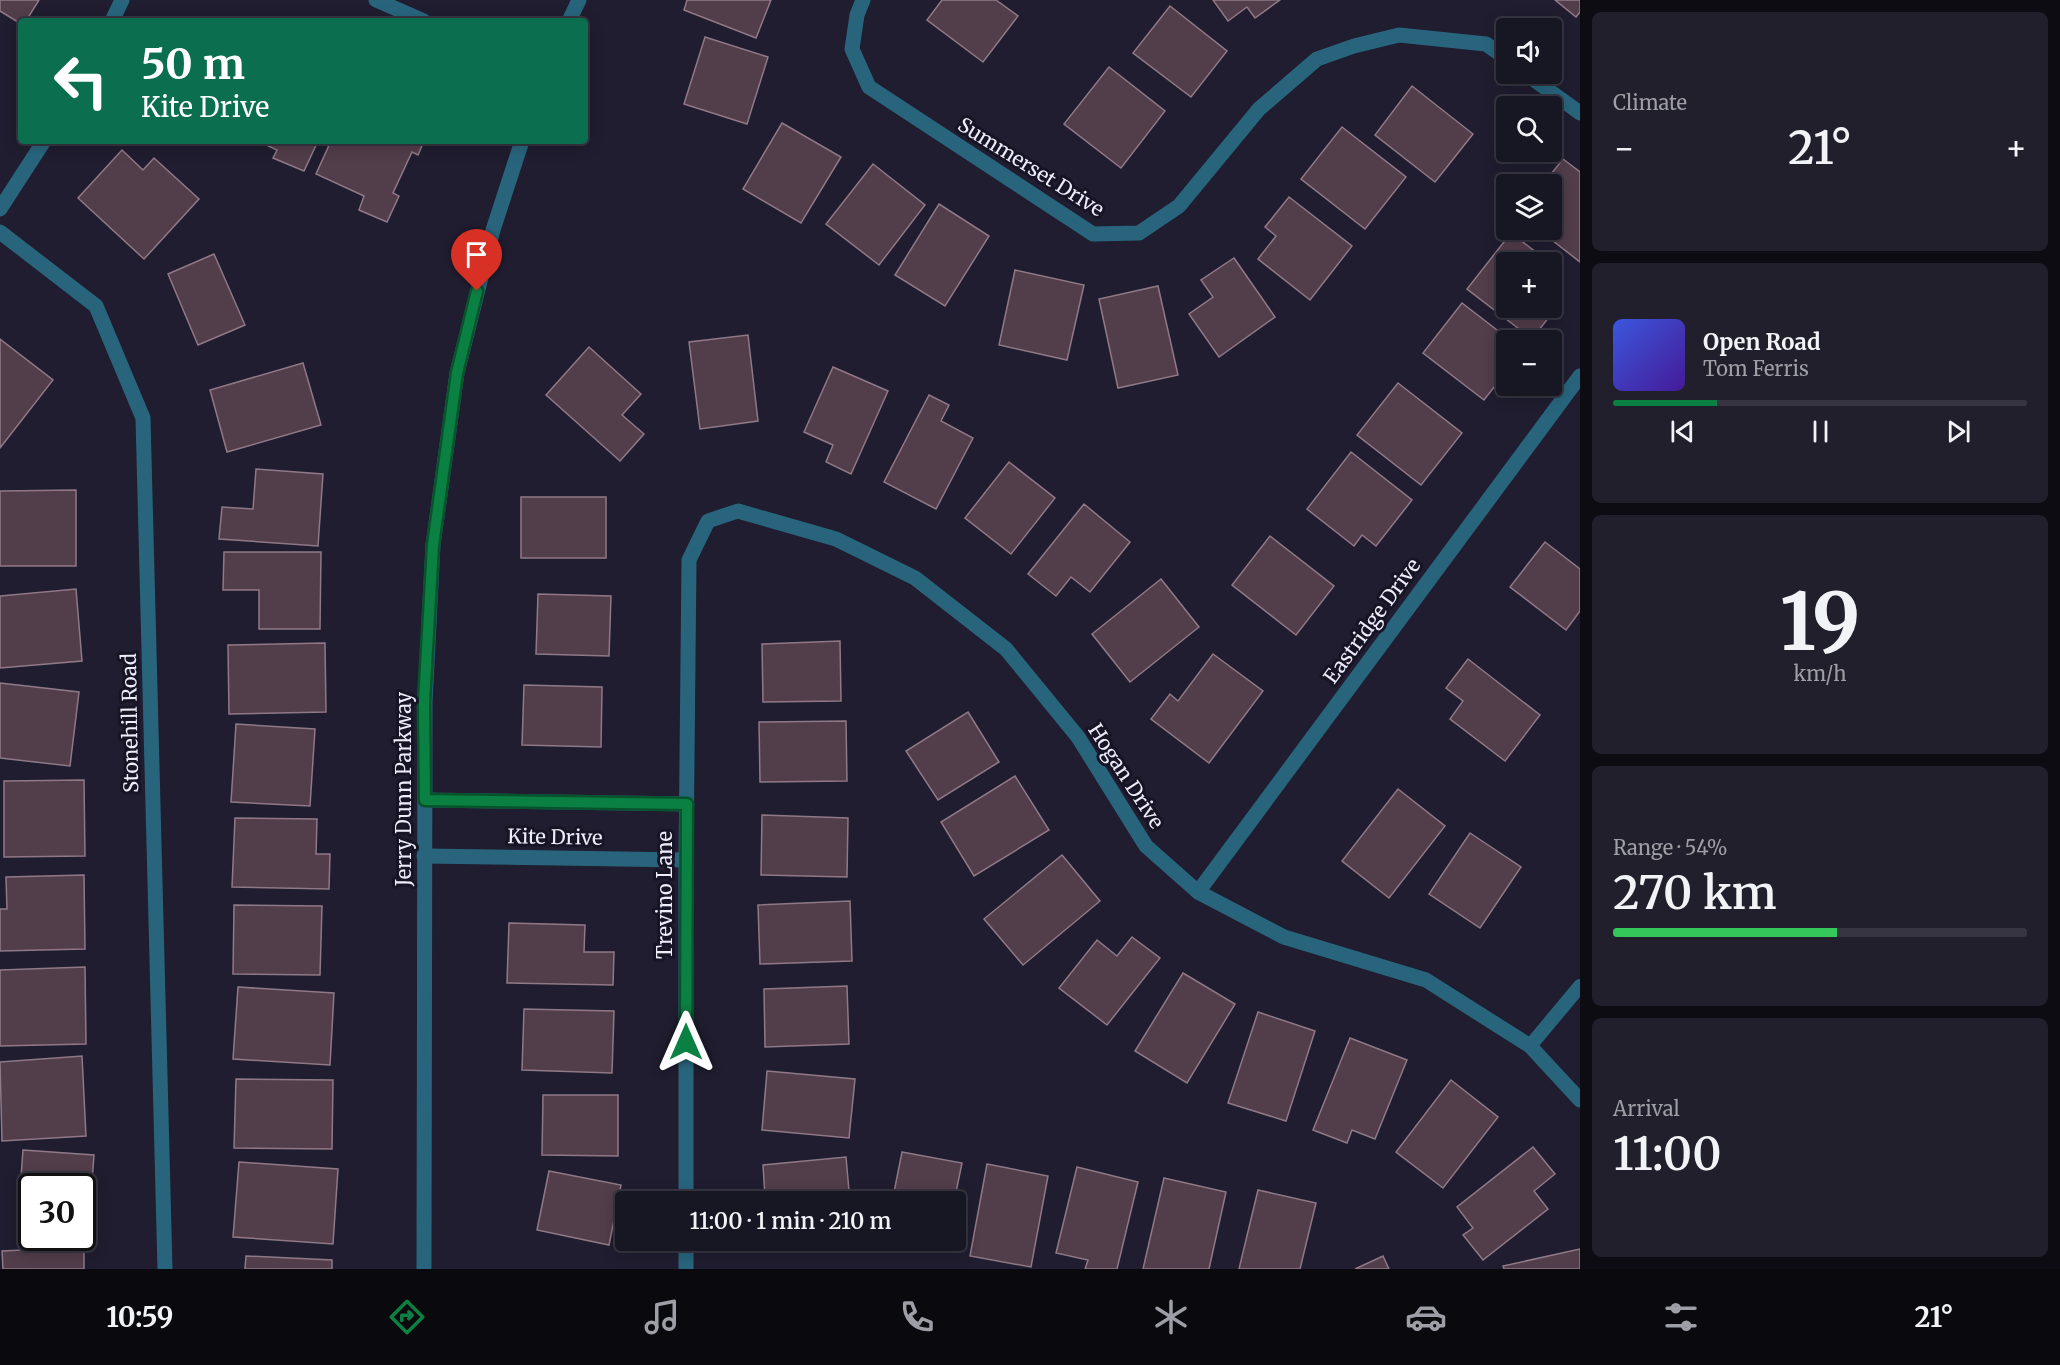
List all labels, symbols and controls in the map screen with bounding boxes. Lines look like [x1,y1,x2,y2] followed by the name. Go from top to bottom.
[1496,18,1562,396] map controls
[1496,18,1562,84] button: sound
[141,38,245,90] text: 50 m
[42,42,120,120] icon: left
[141,90,269,124] text: Kite Drive
[1613,90,1687,115] text: Climate
[1496,96,1562,162] button: search
[954,112,1109,222] street label: Summerset Drive
[1788,120,1852,176] text: 21°
[1613,128,1635,169] text: −
[2005,128,2027,169] text: +
[1496,174,1562,240] button: layers
[451,229,502,291] pin
[460,238,493,271] icon: arrive
[1496,252,1562,318] button: +
[1703,328,1821,356] text: Open Road
[1496,330,1562,396] button: −
[1703,356,1809,381] text: Tom Ferris
[1666,415,1699,448] icon: previous
[1804,415,1837,448] icon: pause
[1942,415,1975,448] icon: next
[1318,553,1425,688] street label: Eastridge Drive
[1780,573,1860,671] text: 19
[116,653,143,793] street label: Stonehill Road
[1794,661,1846,686] text: km/h
[391,691,416,887] street label: Jerry Dunn Parkway
[1083,719,1170,833] street label: Hogan Drive
[507,823,603,850] street label: Kite Drive
[652,831,677,959] street label: Trevino Lane
[1613,835,1727,860] text: Range · 54%
[1613,865,1777,921] text: 270 km
[654,1010,718,1074] position arrow
[1613,1096,1680,1121] text: Arrival
[1613,1126,1722,1182] text: 11:00
[18,1173,96,1251] speed limit sign: 30
[690,1207,891,1235] text: 11:00 · 1 min · 210 m
[386,1296,428,1338] icon: directions
[641,1296,683,1338] icon: music
[896,1296,938,1338] icon: phone
[1150,1296,1192,1338] icon: climate
[1405,1296,1447,1338] icon: car
[1660,1296,1702,1338] icon: filters
[106,1300,174,1334] text: 10:59
[1915,1300,1954,1334] text: 21°

